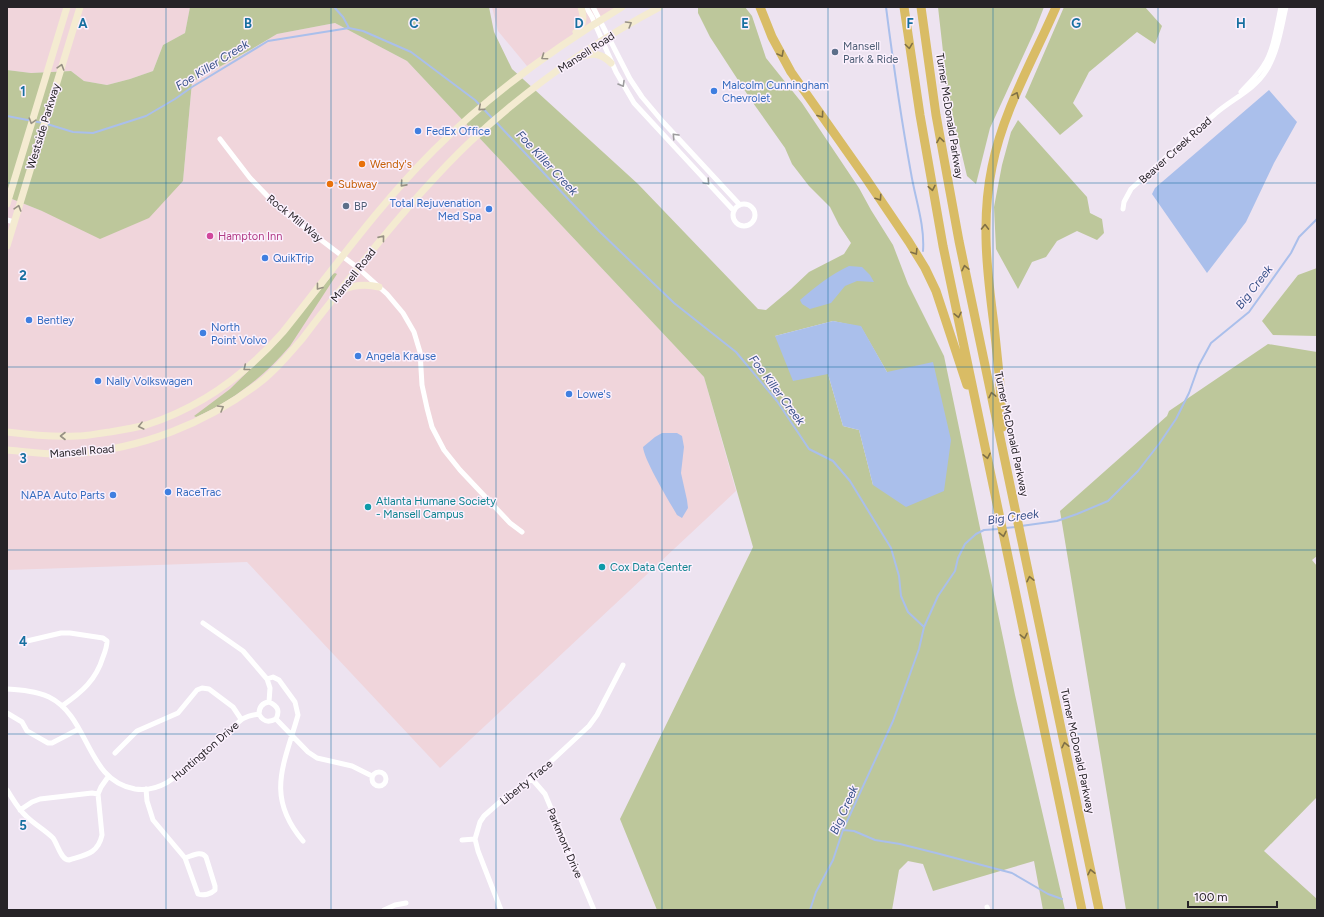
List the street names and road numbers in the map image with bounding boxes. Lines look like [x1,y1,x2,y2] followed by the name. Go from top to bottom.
[555,29,617,76] street label: Mansell Road
[933,52,966,180] street label: Turner McDonald Parkway
[24,81,63,171] street label: Westside Parkway
[1136,114,1214,186] street label: Beaver Creek Road
[264,192,325,245] street label: Rock Mill Way
[328,246,379,305] street label: Mansell Road
[992,371,1031,498] street label: Turner McDonald Parkway
[49,442,115,461] street label: Mansell Road
[1058,688,1097,815] street label: Turner McDonald Parkway
[169,719,242,784] street label: Huntington Drive
[497,757,555,808] street label: Liberty Trace
[544,806,585,880] street label: Parkmont Drive

